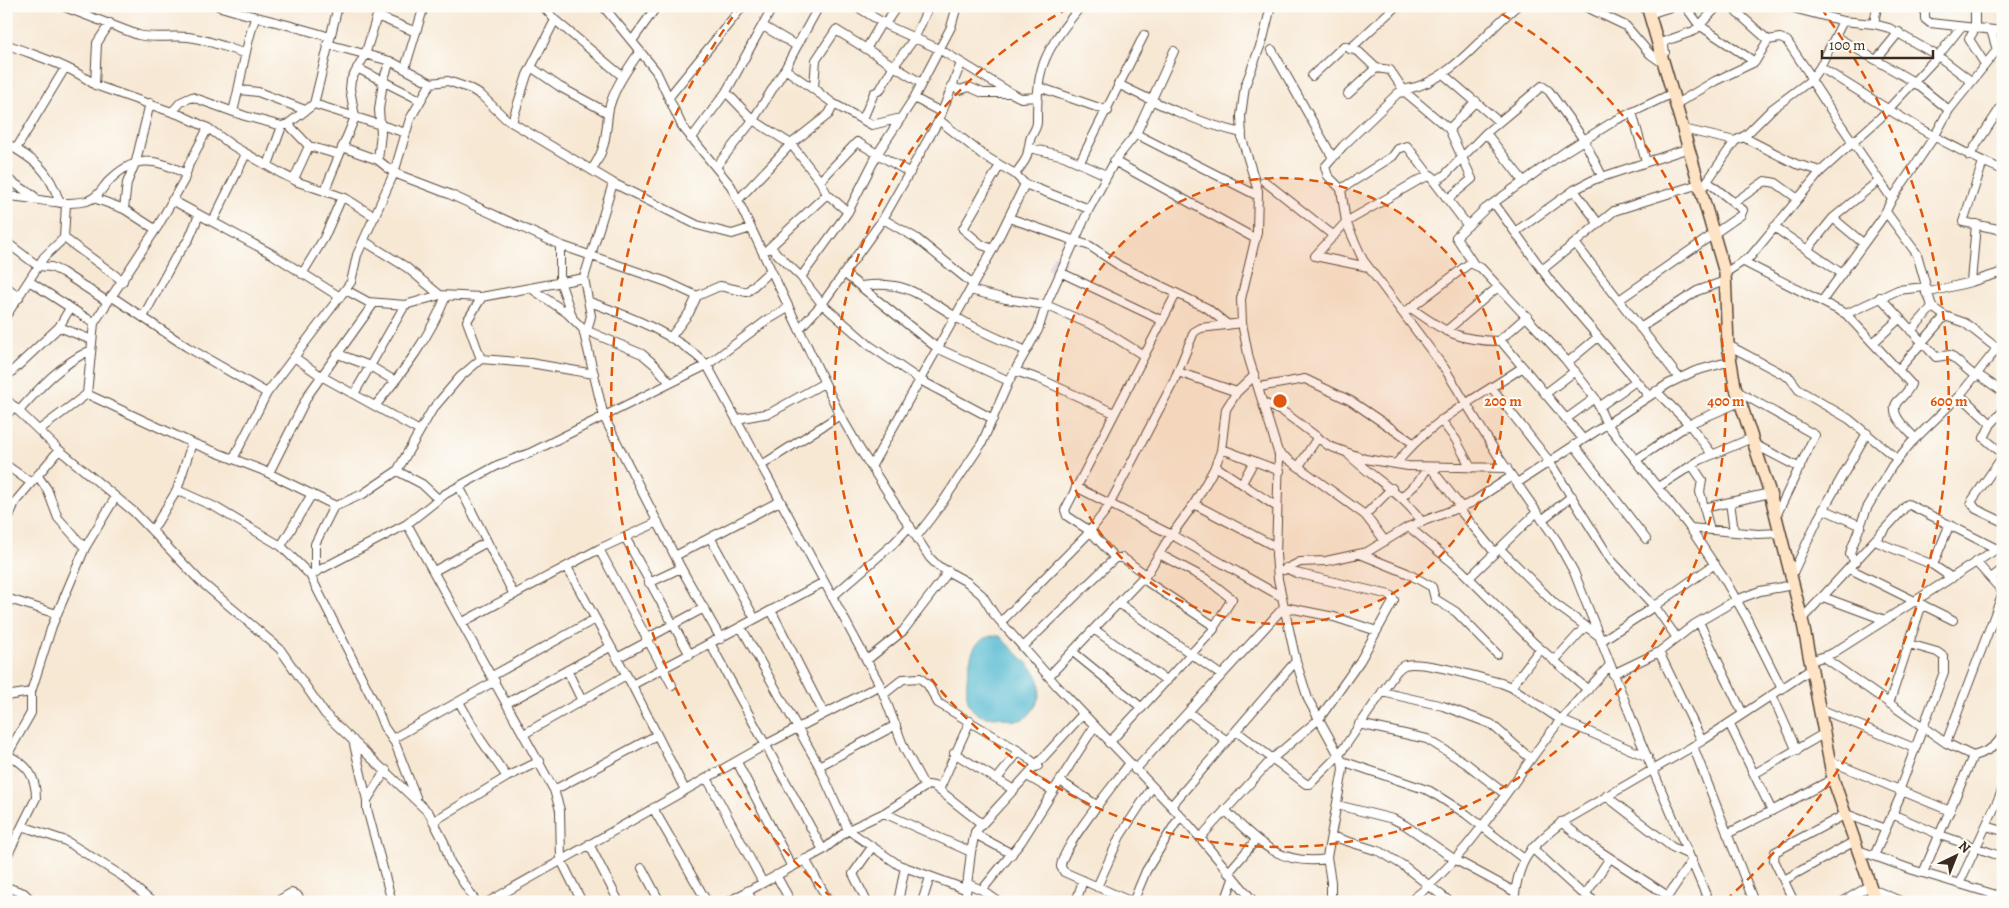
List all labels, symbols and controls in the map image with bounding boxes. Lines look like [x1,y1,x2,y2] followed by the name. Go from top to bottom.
[1822,28,1933,60] scale bar
[1829,35,1866,55] text: 100 m
[1484,391,1522,411] text: 200 m
[1707,391,1745,411] text: 400 m
[1930,391,1968,411] text: 600 m
[1271,392,1289,410] centre of rings
[1932,830,1982,880] north arrow
[1954,836,1975,857] text: N

